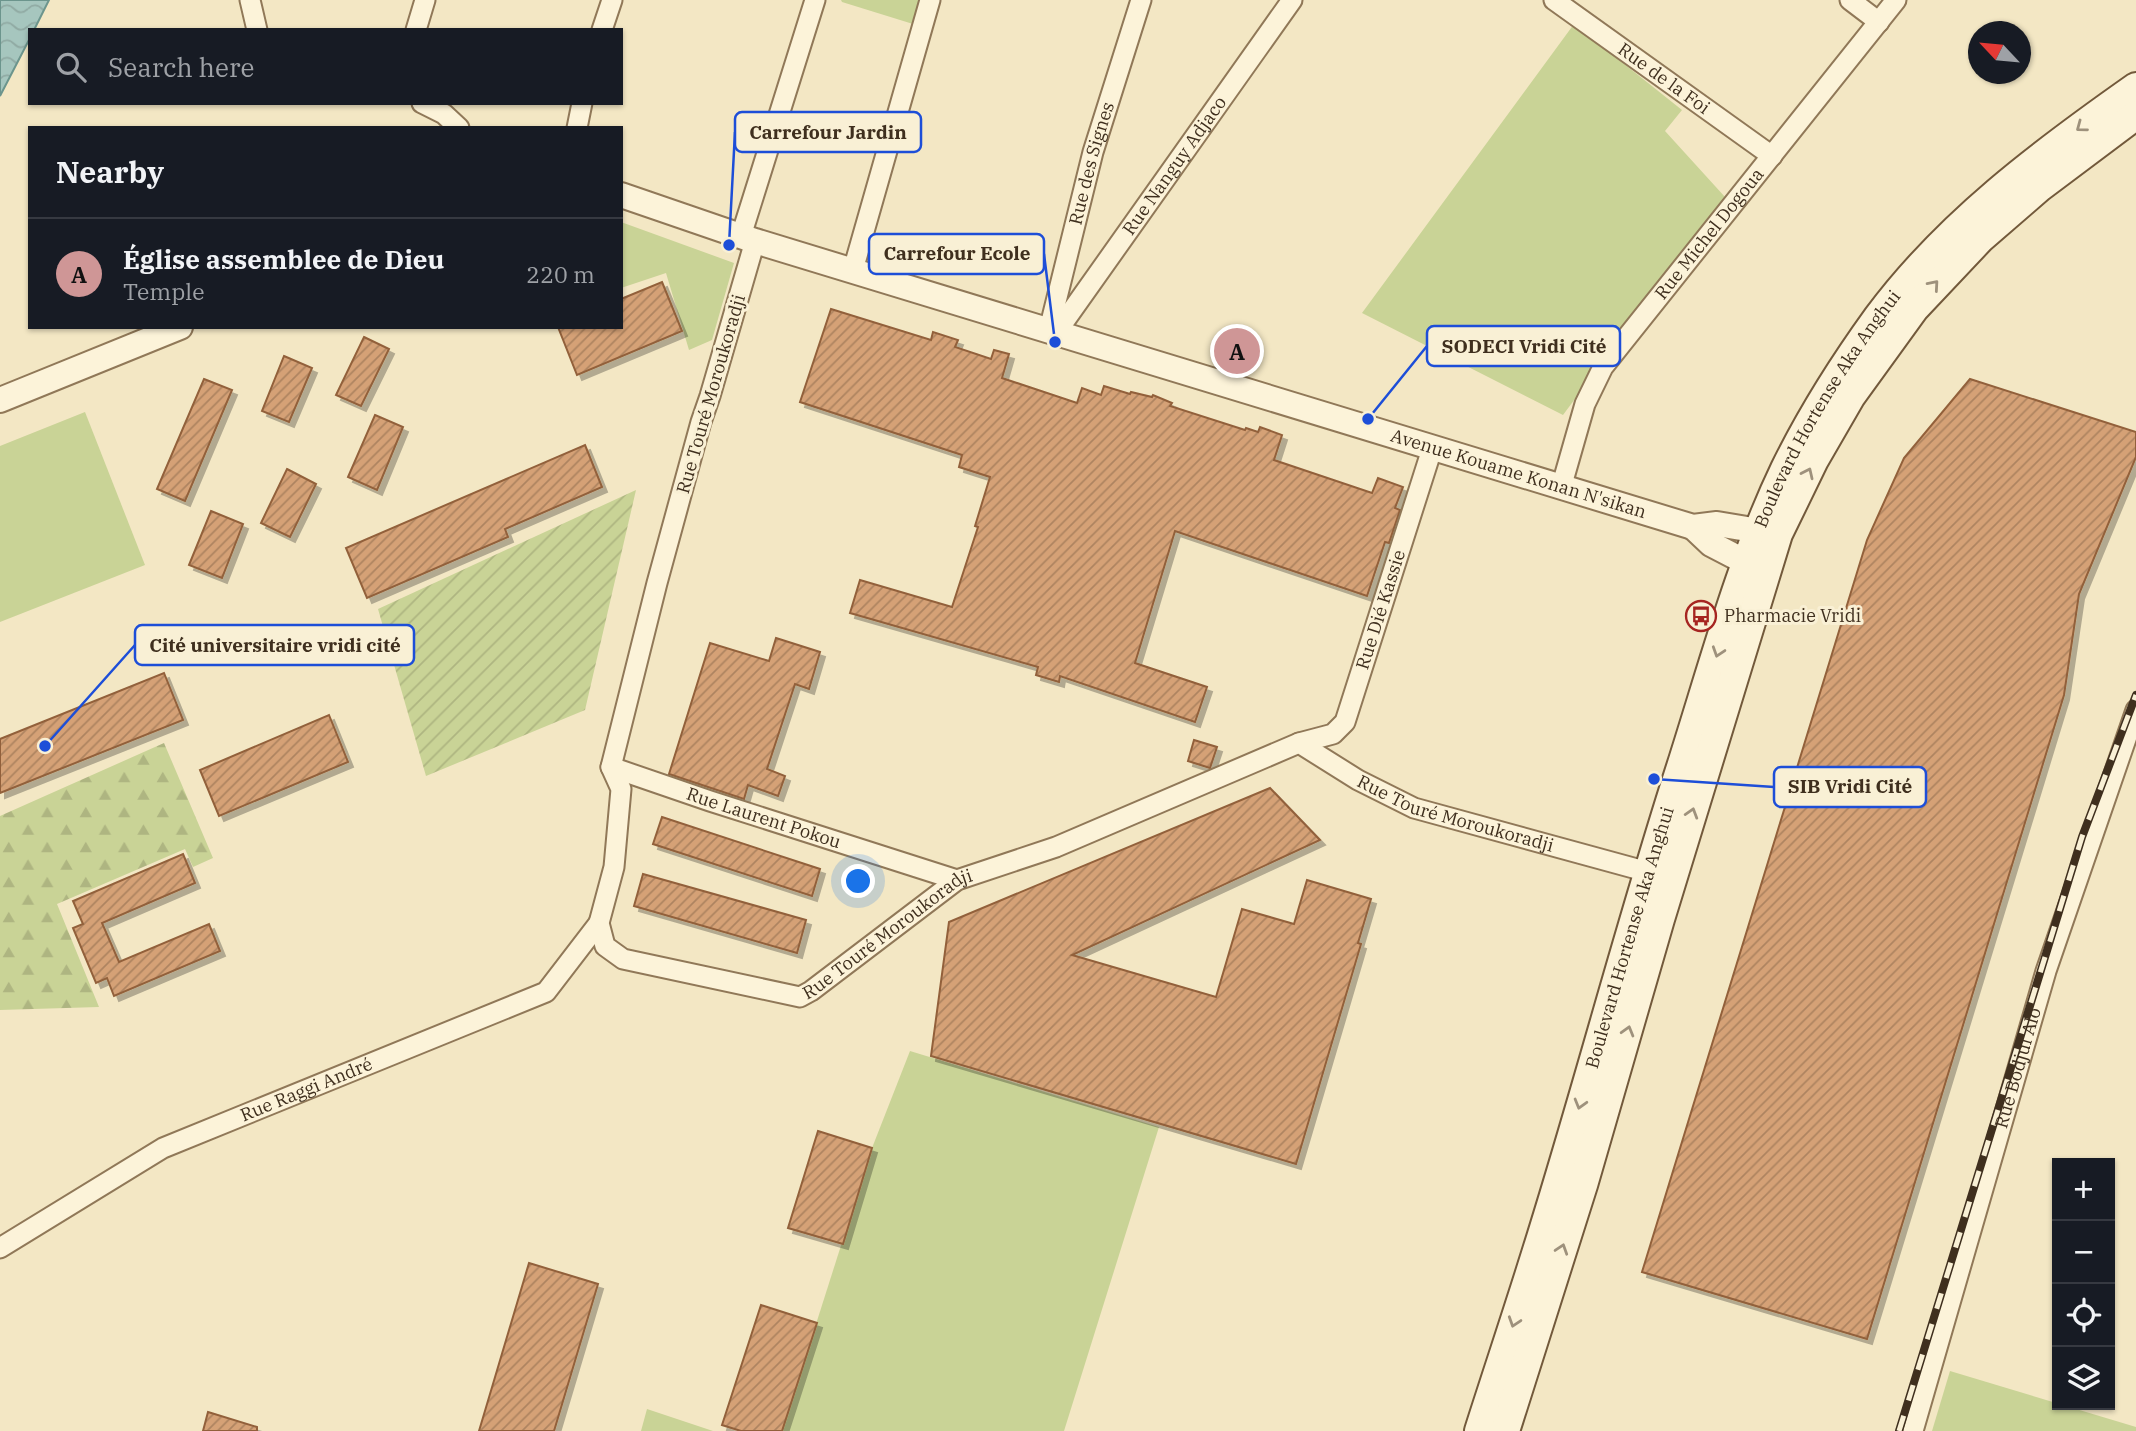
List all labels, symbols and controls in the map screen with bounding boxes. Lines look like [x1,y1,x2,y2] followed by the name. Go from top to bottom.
[1968,21,2031,84] north arrow
[28,28,623,105] search box
[1614,37,1715,119] street label: Rue de la Foi
[52,48,90,86] icon: search
[108,50,254,84] text: Search here
[1117,92,1231,239] street label: Rue Nanguy Adjaco
[1063,99,1119,227] street label: Rue des Signes
[735,112,921,152] callout: Carrefour Jardin
[2076,119,2088,131] one-way arrow
[749,120,907,144] text: Carrefour Jardin
[56,152,164,191] text: Nearby
[1649,163,1769,304] street label: Rue Michel Dogoua
[869,234,1044,274] callout: Carrefour Ecole
[883,241,1031,265] text: Carrefour Ecole
[123,242,444,276] text: Église assemblee de Dieu
[71,259,87,289] text: A
[526,259,595,289] text: 220 m
[123,276,205,306] text: Temple
[1926,280,1938,293] one-way arrow
[1749,285,1906,531] street label: Boulevard Hortense Aka Anghui
[671,291,750,496] street label: Rue Touré Moroukoradji
[1214,325,1260,377] pin: A
[1427,326,1620,366] callout: SODECI Vridi Cité
[1441,334,1607,358] text: SODECI Vridi Cité
[1388,424,1649,523] street label: Avenue Kouame Konan N'sikan
[1800,468,1814,480] one-way arrow
[1350,547,1410,672] street label: Rue Dié Kassie
[1684,599,1718,633] bus stop icon: Pharmacie Vridi
[1724,604,1862,627] place label: Pharmacie Vridi
[135,625,414,665] callout: Cité universitaire vridi cité
[149,633,401,657] text: Cité universitaire vridi cité
[1712,646,1726,658] one-way arrow
[1774,767,1926,807] callout: SIB Vridi Cité
[1354,770,1557,857] street label: Rue Touré Moroukoradji
[1788,774,1913,798] text: SIB Vridi Cité
[684,782,844,853] street label: Rue Laurent Pokou
[1580,803,1679,1071] street label: Boulevard Hortense Aka Anghui
[1684,807,1699,819] one-way arrow
[798,864,975,1004] street label: Rue Touré Moroukoradji
[841,864,875,898] your location
[1989,1005,2046,1131] street label: Rue Bodjui Alô
[1620,1025,1634,1037] one-way arrow
[237,1052,376,1126] street label: Rue Raggi André
[1574,1098,1589,1110] one-way arrow
[2052,1158,2115,1410] map controls
[2052,1158,2115,1221] button: +
[2052,1221,2115,1284] button: −
[1554,1243,1569,1255] one-way arrow
[2052,1284,2115,1347] button: locate
[1508,1315,1522,1328] one-way arrow
[2052,1347,2115,1410] button: layers

